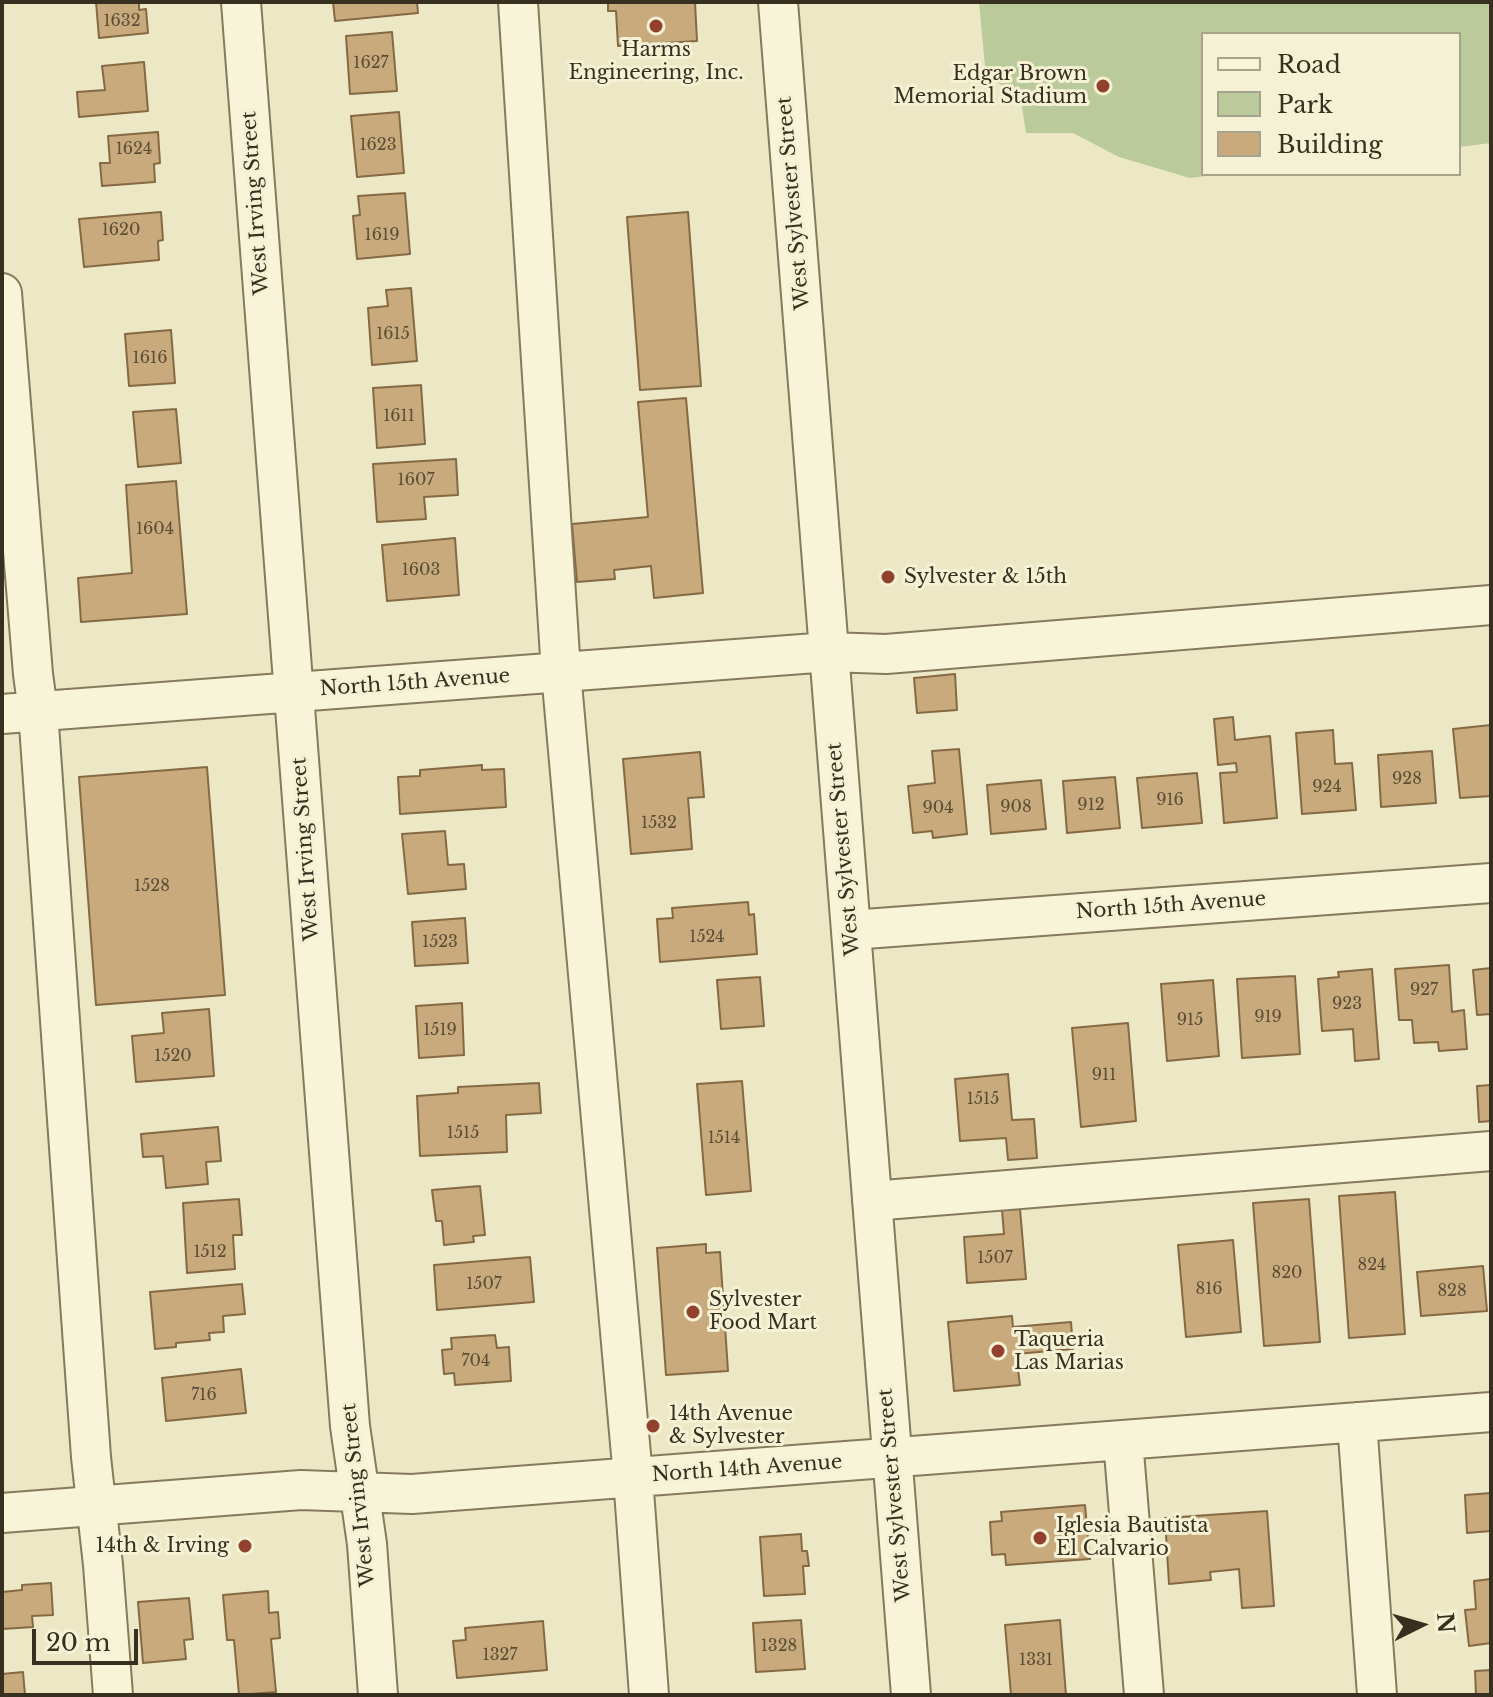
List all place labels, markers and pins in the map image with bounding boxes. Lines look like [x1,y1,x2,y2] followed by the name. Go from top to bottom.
[647,17,665,35] marker: Harms Engineering, Inc.
[568,38,744,85] place label: Harms Engineering, Inc.
[893,62,1087,109] place label: Edgar Brown Memorial Stadium
[1094,77,1112,95] marker: Edgar Brown Memorial Stadium
[904,565,1067,589] place label: Sylvester & 15th
[879,568,897,586] marker: Sylvester & 15th
[709,1288,817,1335] place label: Sylvester Food Mart
[684,1303,702,1321] marker: Sylvester Food Mart
[1014,1328,1124,1375] place label: Taqueria Las Marias
[989,1342,1007,1360] marker: Taqueria Las Marias
[669,1402,793,1449] place label: 14th Avenue & Sylvester
[644,1417,662,1435] marker: 14th Avenue & Sylvester
[1056,1514,1208,1561] place label: Iglesia Bautista El Calvario
[1031,1529,1049,1547] marker: Iglesia Bautista El Calvario
[95,1534,229,1558] place label: 14th & Irving
[236,1537,254,1555] marker: 14th & Irving

